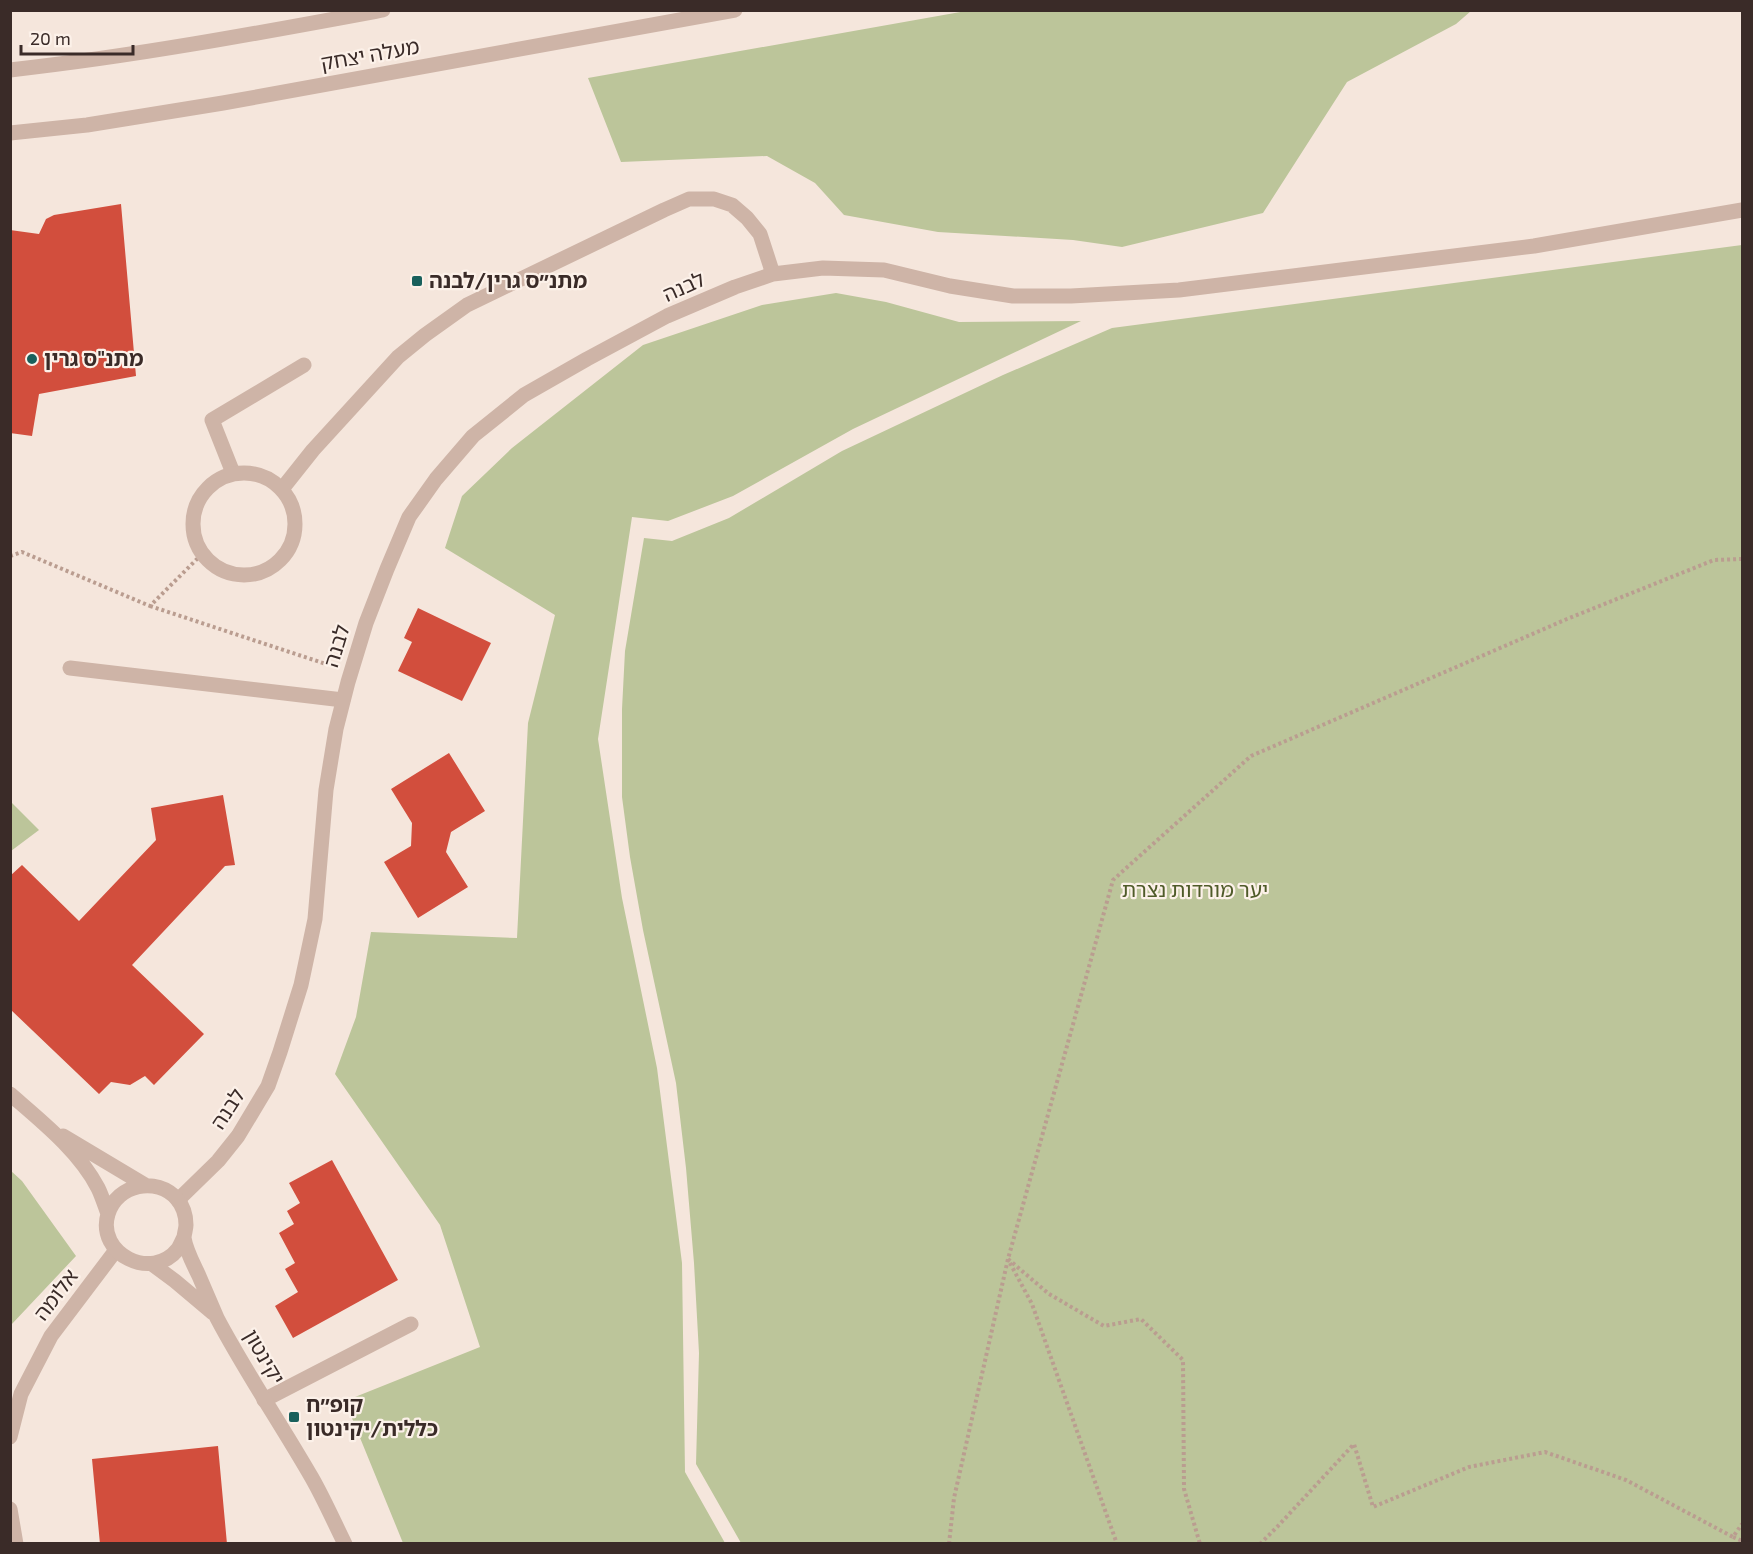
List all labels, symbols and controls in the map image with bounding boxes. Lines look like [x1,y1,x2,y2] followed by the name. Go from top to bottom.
[21,18,134,56] scale bar
[30,27,71,49] text: 20 m
[318,33,421,75] street label: מעלה יצחק
[659,265,708,306] street label: לבנה
[429,267,587,292] place label: מתנ״ס גרין/לבנה
[410,274,424,288] marker: מתנ״ס גרין/לבנה
[44,345,144,370] place label: מתנ"ס גרין
[25,352,39,366] marker: מתנ"ס גרין
[317,621,354,670] street label: לבנה
[1122,876,1268,901] park label: יער מורדות נצרת
[204,1083,249,1133] street label: לבנה
[28,1264,82,1325] street label: אלומה
[240,1324,291,1388] street label: יקינטון
[306,1391,438,1440] place label: קופ״ח כללית/יקינטון
[287,1410,301,1424] marker: קופ״ח כללית/יקינטון

